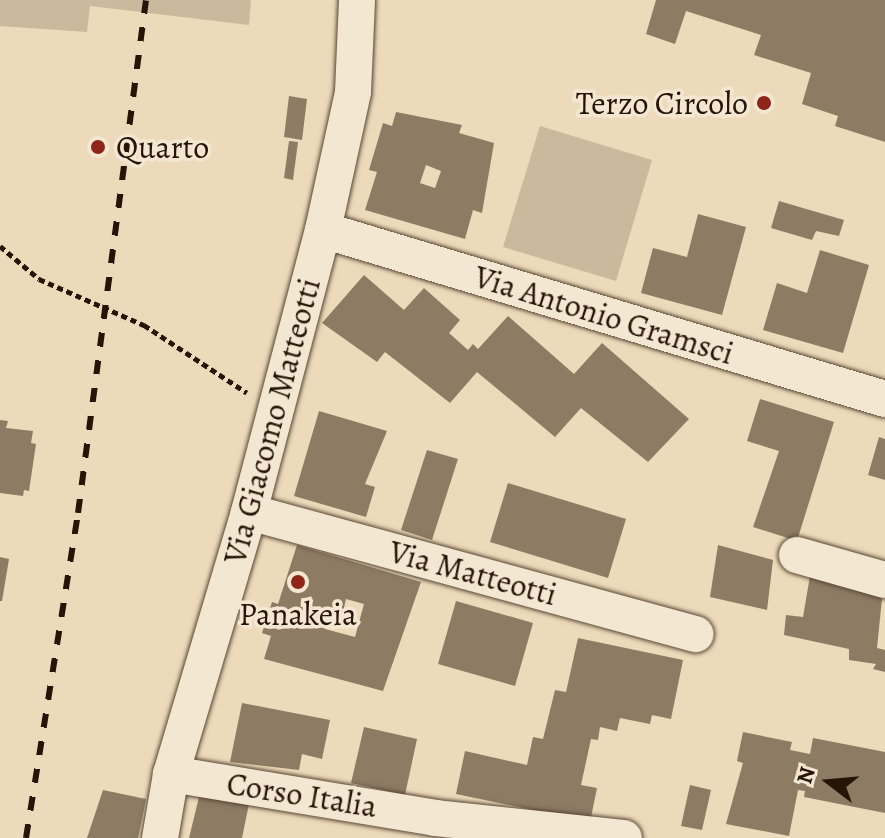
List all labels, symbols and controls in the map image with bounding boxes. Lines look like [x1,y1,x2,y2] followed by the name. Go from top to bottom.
[576,84,748,122] place label: Terzo Circolo
[755,94,773,112] marker: Terzo Circolo
[116,128,209,166] place label: Quarto
[87,136,109,158] marker: Quarto
[470,257,738,373] street label: Via Antonio Gramsci
[215,274,329,568] street label: Via Giacomo Matteotti
[385,532,561,614] street label: Via Matteotti
[289,573,307,591] marker: Panakeia
[239,595,357,633] place label: Panakeia
[789,742,869,822] north arrow
[224,764,380,826] street label: Corso Italia
[789,764,823,787] text: N

